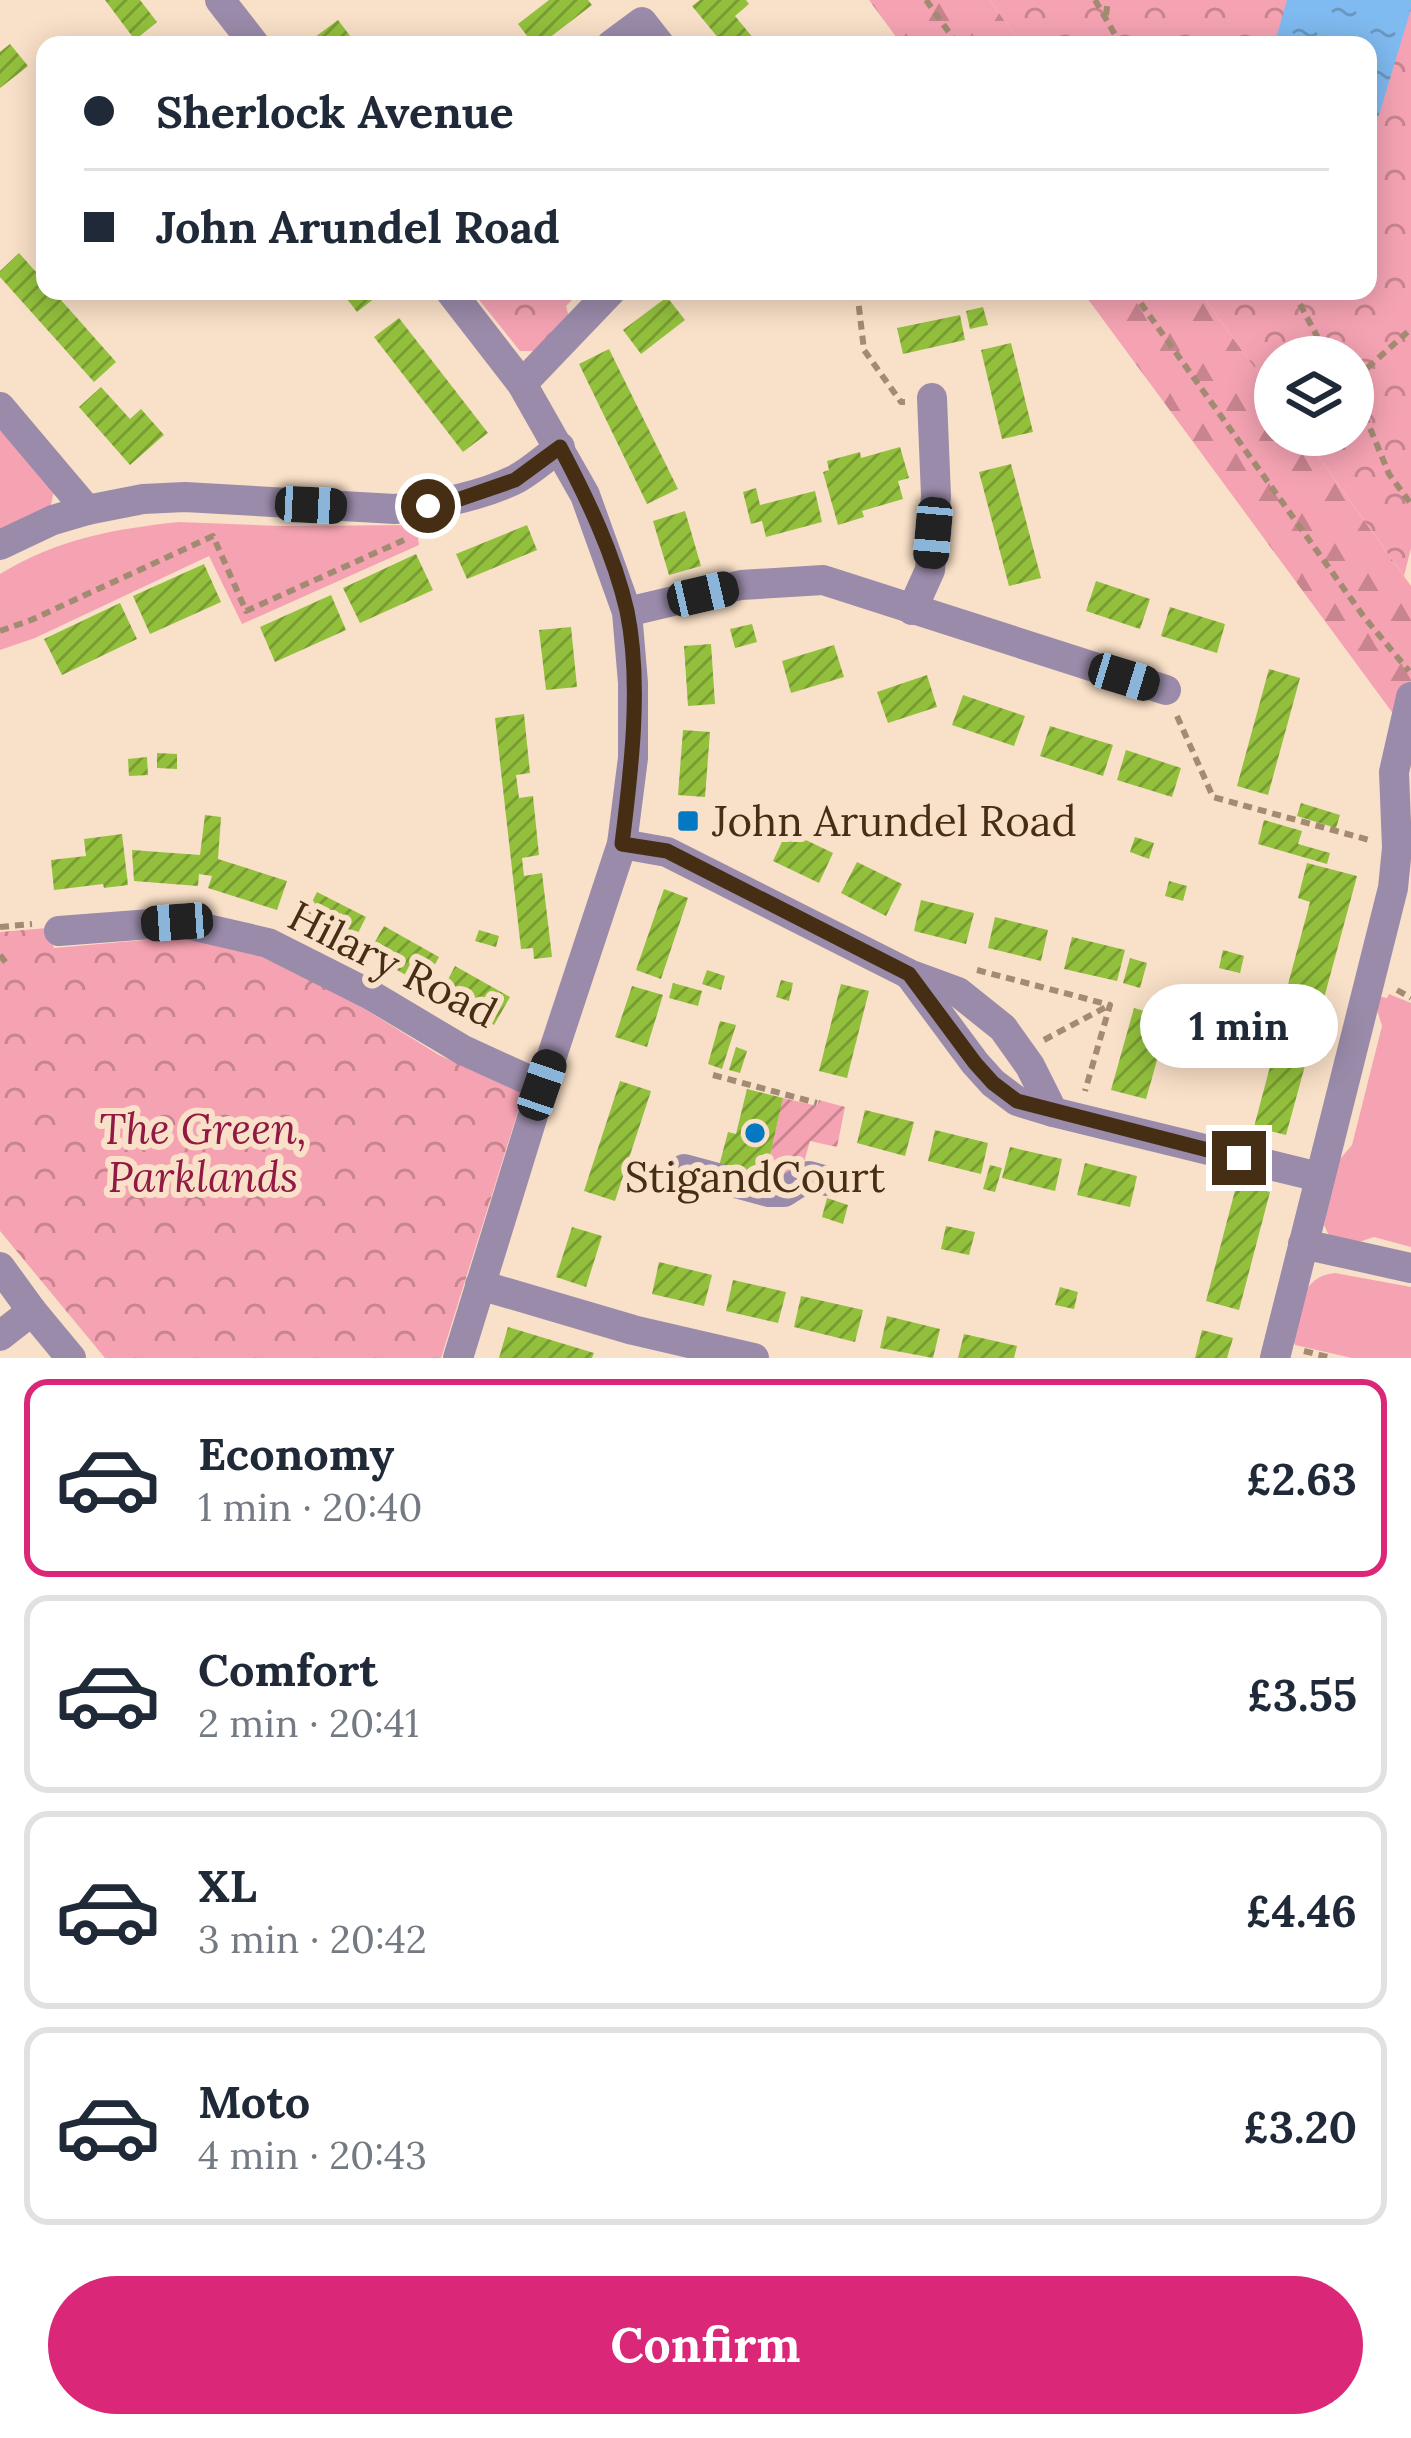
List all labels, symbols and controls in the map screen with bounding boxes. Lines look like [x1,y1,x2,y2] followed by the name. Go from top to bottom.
[156,83,514,140] text: Sherlock Avenue
[156,198,560,255] text: John Arundel Road
[1254,336,1374,456] map controls
[1254,336,1374,456] button: layers
[401,479,455,533] route start
[274,485,348,525] car
[912,496,954,570] car
[664,568,742,620] car
[1084,649,1164,705] car
[711,794,1077,848] place label: John Arundel Road
[675,808,701,834] marker: John Arundel Road
[280,888,506,1040] street label: Hilary Road
[140,902,214,942] car
[1140,984,1338,1068] callout: 1 min
[1189,1001,1289,1051] text: 1 min
[513,1045,571,1125] car
[99,1102,307,1204] park label: The Green, Parklands
[742,1120,768,1146] marker: StigandCourt
[1212,1131,1266,1185] route end
[625,1150,886,1204] place label: StigandCourt
[54,1424,162,1532] icon: car
[198,1425,394,1482] text: Economy
[1246,1450,1357,1507] text: £2.63
[198,1482,422,1532] text: 1 min · 20:40
[54,1640,162,1748] icon: car
[198,1641,378,1698] text: Comfort
[1247,1666,1357,1723] text: £3.55
[198,1698,419,1748] text: 2 min · 20:41
[54,1856,162,1964] icon: car
[198,1857,257,1914] text: XL
[1246,1882,1357,1939] text: £4.46
[198,1914,427,1964] text: 3 min · 20:42
[54,2072,162,2180] icon: car
[198,2073,310,2130] text: Moto
[1243,2098,1357,2155] text: £3.20
[198,2130,427,2180] text: 4 min · 20:43
[48,2276,1363,2414] button: Confirm

